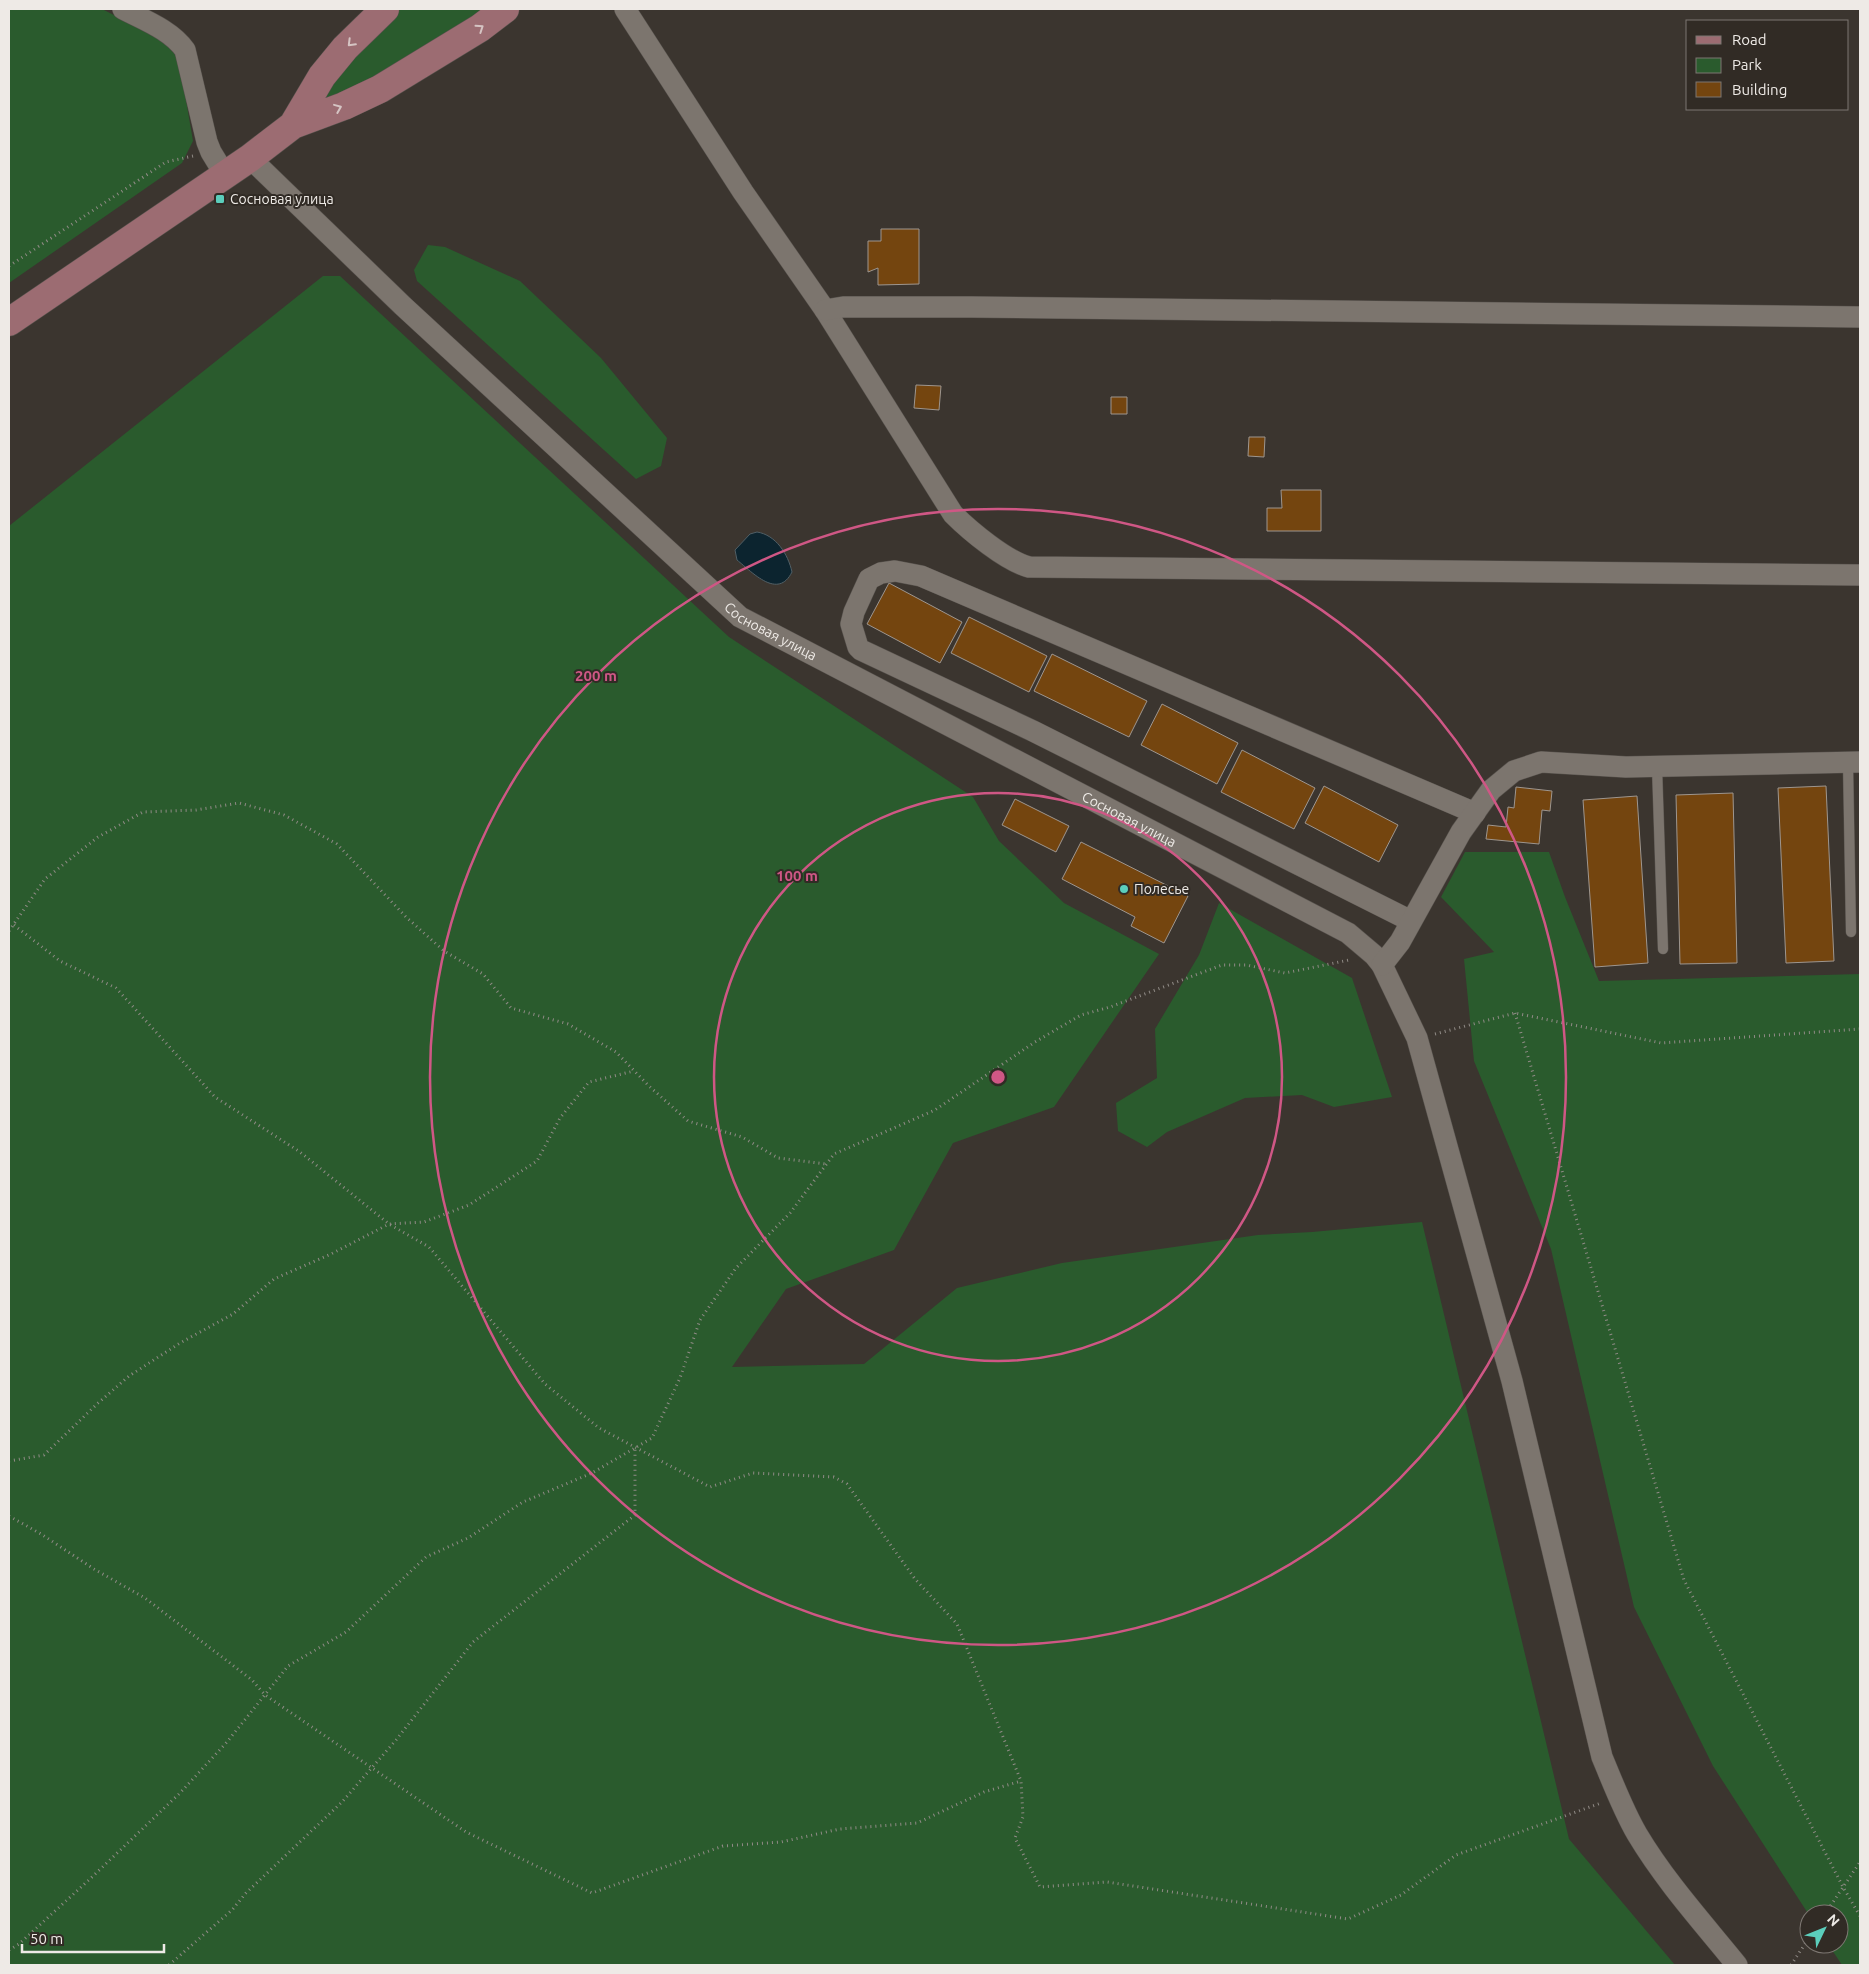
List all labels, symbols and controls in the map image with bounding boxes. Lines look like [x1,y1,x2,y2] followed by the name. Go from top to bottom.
[1686,20,1849,110] legend
[474,25,483,34] one-way arrow
[1732,31,1767,48] text: Road
[348,37,357,46] one-way arrow
[1732,56,1762,73] text: Park
[1732,81,1787,98] text: Building
[334,104,342,114] one-way arrow
[230,191,334,207] place label: Сосновая улица
[214,193,226,205] marker: Сосновая улица
[721,599,819,663] street label: Сосновая улица
[575,667,617,684] text: 200 m
[1079,788,1179,850] street label: Сосновая улица
[776,867,818,884] text: 100 m
[1134,881,1189,897] place label: Полесье
[1118,883,1130,895] marker: Полесье
[989,1068,1007,1086] centre of rings
[1799,1904,1849,1954] north arrow
[1824,1911,1843,1929] text: N
[22,1922,165,1954] scale bar
[30,1930,63,1947] text: 50 m

